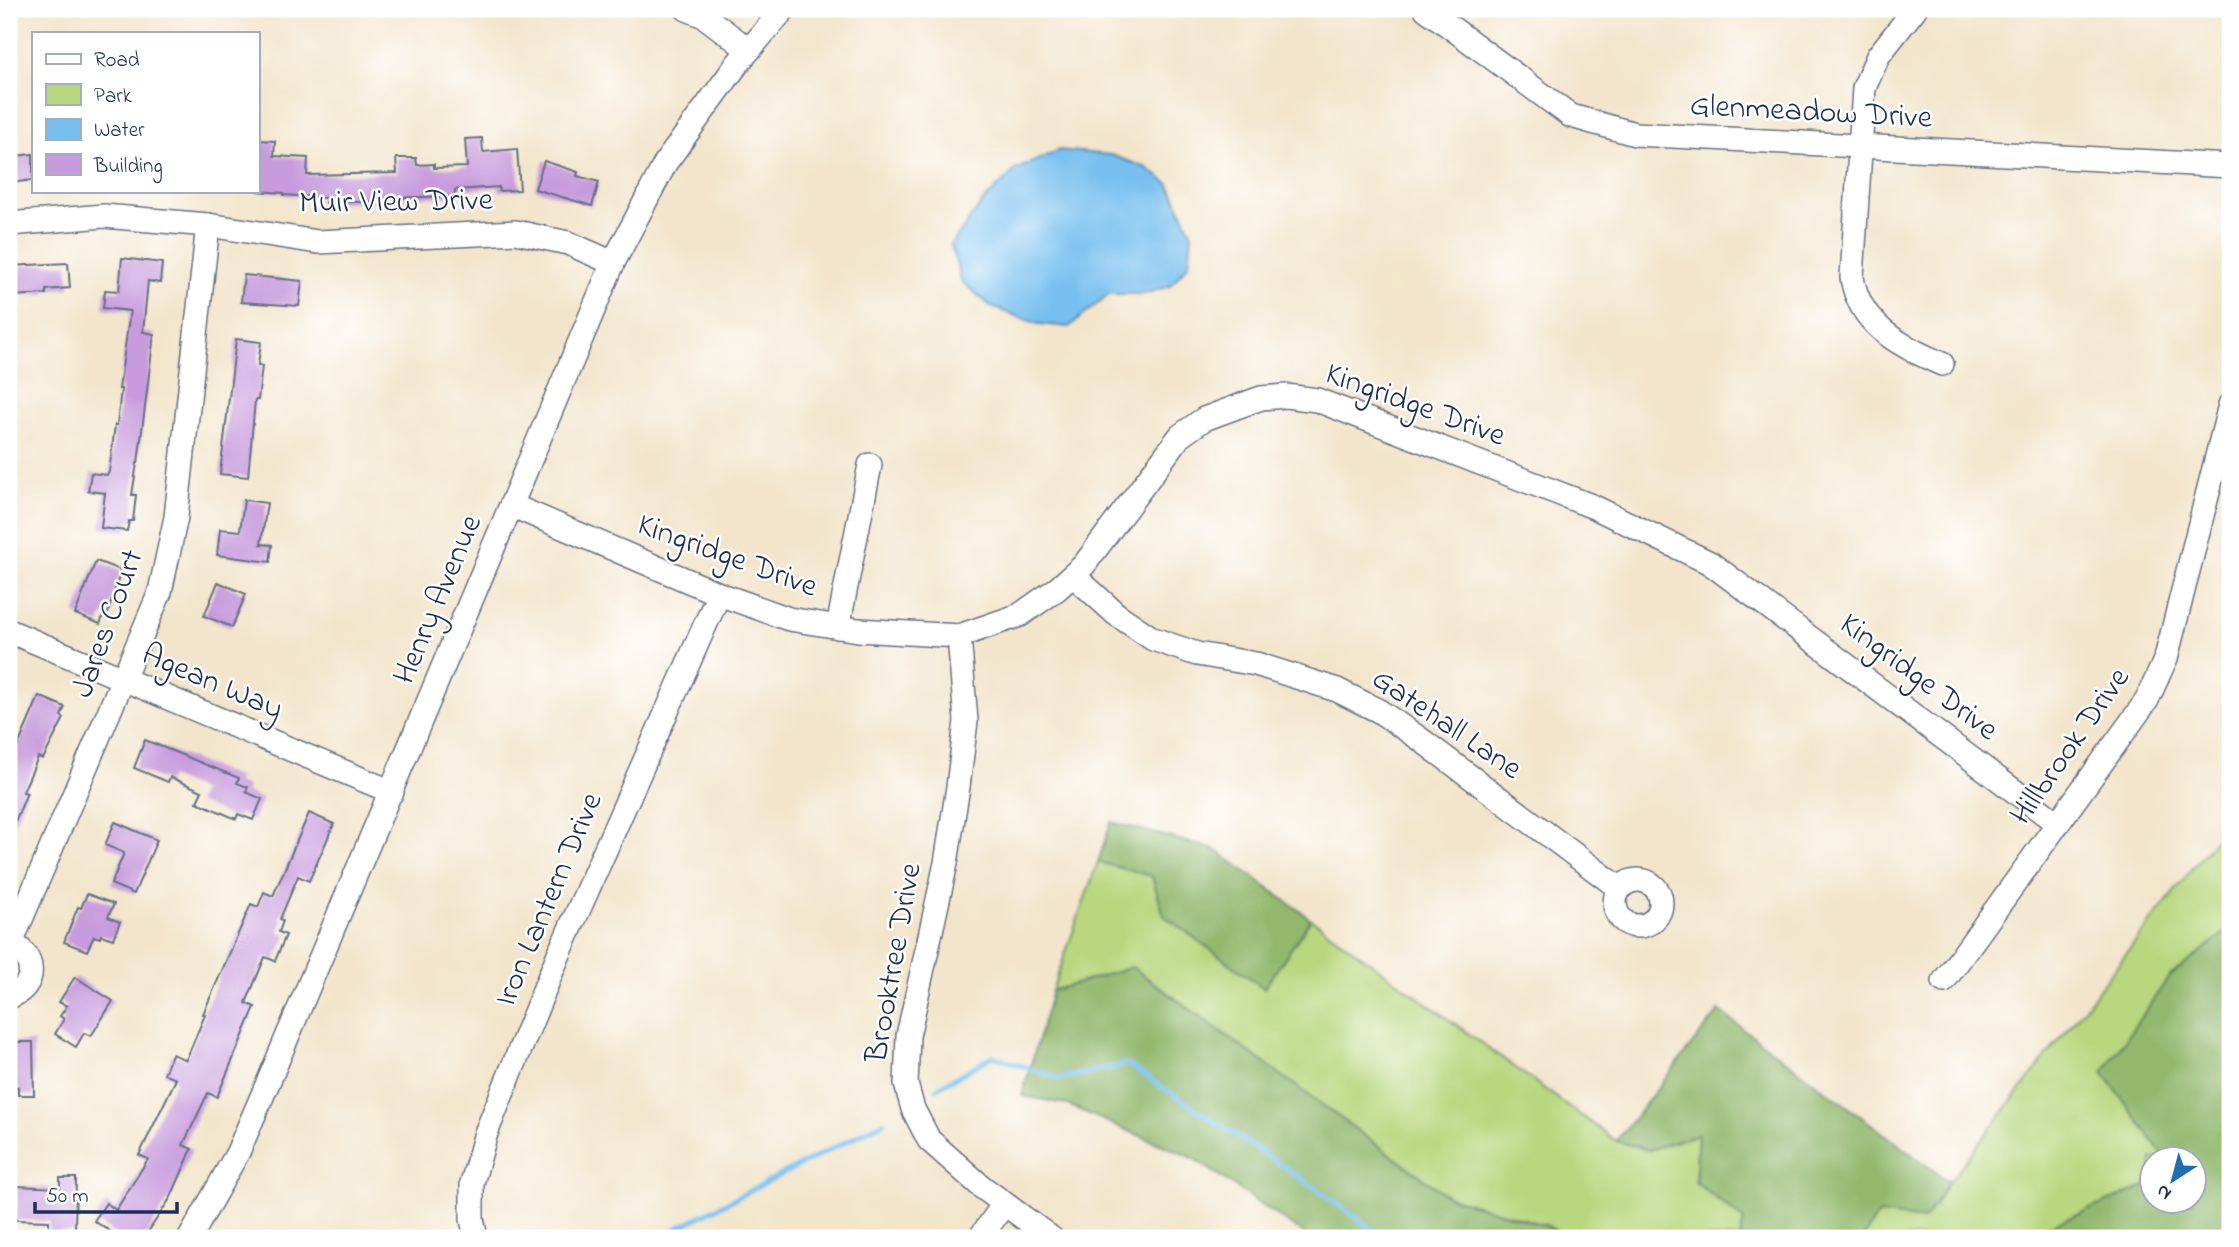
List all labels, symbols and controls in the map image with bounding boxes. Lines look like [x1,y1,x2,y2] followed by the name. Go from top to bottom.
[32,32,259,192] legend
[94,46,140,76] text: Road
[94,82,133,112] text: Park
[1689,83,1934,143] street label: Glenmeadow Drive
[94,116,145,146] text: Water
[93,152,163,184] text: Building
[299,178,494,228] street label: Muir View Drive
[1318,352,1512,461] street label: Kingridge Drive
[630,503,824,612] street label: Kingridge Drive
[382,507,496,692] street label: Henry Avenue
[60,543,158,705] street label: Jares Court
[1829,602,2008,754] street label: Kingridge Drive
[134,632,290,734] street label: Agean Way
[1361,657,1531,793] street label: Gatehall Lane
[1999,658,2143,835] street label: Hillbrook Drive
[484,785,617,1014] street label: Iron Lantern Drive
[854,859,936,1068] street label: Brooktree Drive
[2138,1146,2208,1216] north arrow
[35,1170,177,1214] scale bar
[2151,1177,2178,1206] text: N
[46,1182,89,1212] text: 50 m

